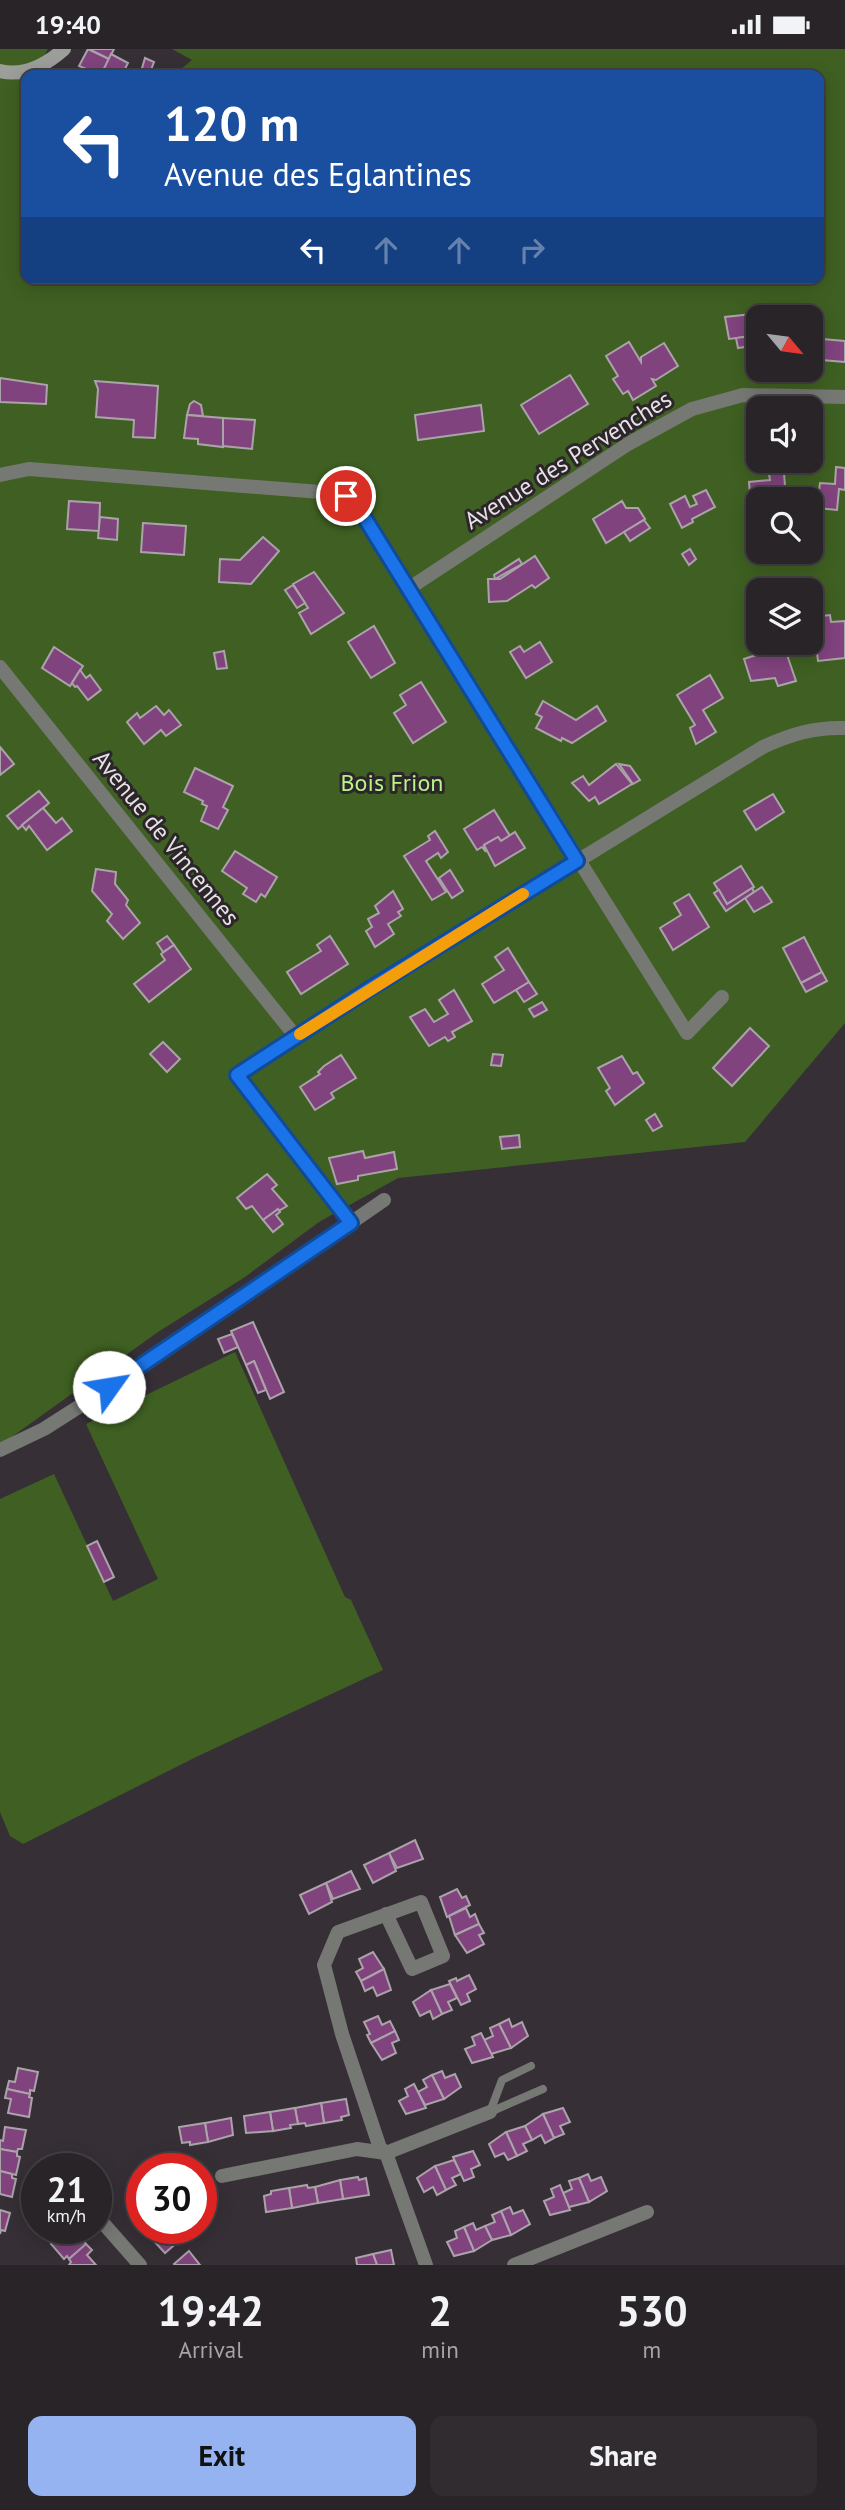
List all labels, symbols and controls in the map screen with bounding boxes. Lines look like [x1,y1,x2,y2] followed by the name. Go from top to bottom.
[35,8,101,41] text: 19:40
[164,91,299,155] text: 120 m
[49,98,140,189] icon: left
[164,153,472,195] text: Avenue des Eglantines
[294,231,332,269] icon: left
[367,231,405,269] icon: ahead
[440,231,478,269] icon: ahead
[513,231,551,269] icon: right
[746,305,822,381] north arrow
[746,305,823,655] map controls
[458,383,677,536] street label: Avenue des Pervenches
[746,396,823,473] button: sound
[316,466,376,526] pin
[327,477,365,515] icon: arrive
[746,487,823,564] button: search
[746,578,823,655] button: layers
[86,744,247,932] street label: Avenue de Vincennes
[341,767,443,798] park label: Bois Frion
[72,1350,146,1424] position arrow
[126,2153,217,2244] speed limit sign: 30
[47,2166,86,2212] text: 21
[47,2204,86,2227] text: km/h
[157,2283,264,2338] text: 19:42
[428,2283,452,2338] text: 2
[616,2283,688,2338] text: 530
[178,2335,243,2364] text: Arrival
[421,2335,459,2364] text: min
[643,2335,661,2364] text: m
[28,2416,416,2496] button: Exit
[430,2416,817,2496] button: Share

